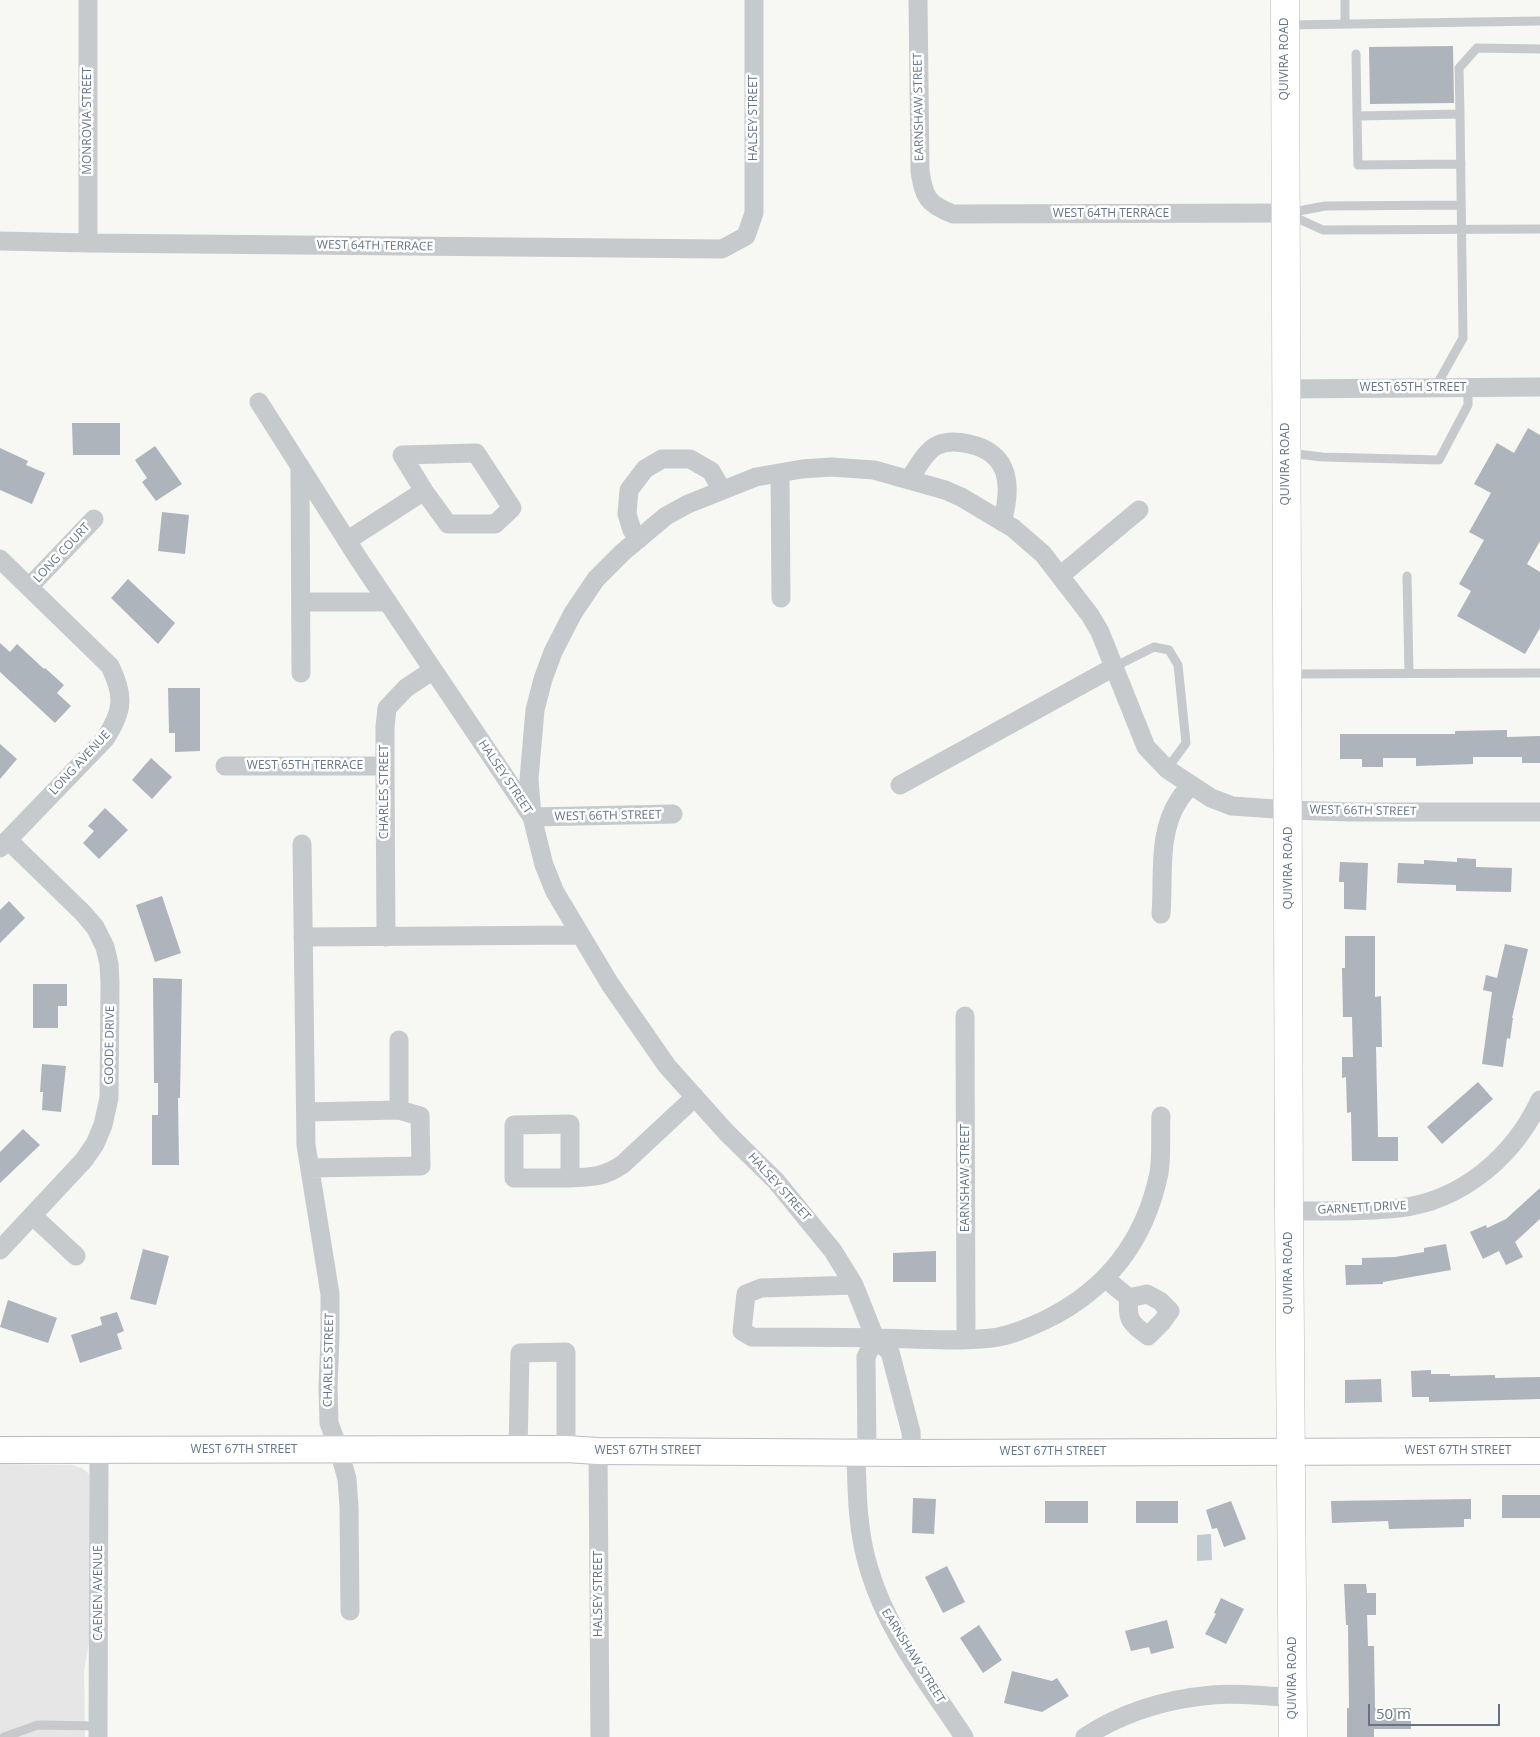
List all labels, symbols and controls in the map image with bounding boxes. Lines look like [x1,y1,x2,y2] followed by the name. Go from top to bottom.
[1278,17,1292,101] street label: QUIVIRA ROAD
[911,53,927,161] street label: EARNSHAW STREET
[81,67,95,175] street label: MONROVIA STREET
[747,75,761,161] street label: HALSEY STREET
[1053,207,1169,221] street label: WEST 64TH TERRACE
[317,238,433,254] street label: WEST 64TH TERRACE
[1360,381,1466,395] street label: WEST 65TH STREET
[1279,422,1293,506] street label: QUIVIRA ROAD
[31,520,93,586] street label: LONG COURT
[47,728,113,798] street label: LONG AVENUE
[475,737,535,817] street label: HALSEY STREET
[378,745,392,839] street label: CHARLES STREET
[247,759,363,773] street label: WEST 65TH TERRACE
[1309,803,1417,819] street label: WEST 66TH STREET
[554,808,662,824] street label: WEST 66TH STREET
[1282,826,1296,910] street label: QUIVIRA ROAD
[102,1005,118,1085] street label: GOODE DRIVE
[959,1124,973,1232] street label: EARNSHAW STREET
[745,1150,813,1224] street label: HALSEY STREET
[1317,1198,1407,1218] street label: GARNETT DRIVE
[1282,1231,1296,1315] street label: QUIVIRA ROAD
[321,1313,337,1407] street label: CHARLES STREET
[191,1443,297,1457] street label: WEST 67TH STREET
[595,1444,701,1458] street label: WEST 67TH STREET
[1405,1444,1511,1458] street label: WEST 67TH STREET
[1000,1445,1106,1459] street label: WEST 67TH STREET
[92,1545,106,1641] street label: CAENEN AVENUE
[592,1551,606,1637] street label: HALSEY STREET
[878,1606,948,1706] street label: EARNSHAW STREET
[1286,1636,1300,1720] street label: QUIVIRA ROAD
[1370,1694,1502,1726] scale bar
[1376,1703,1411,1723] text: 50 m

